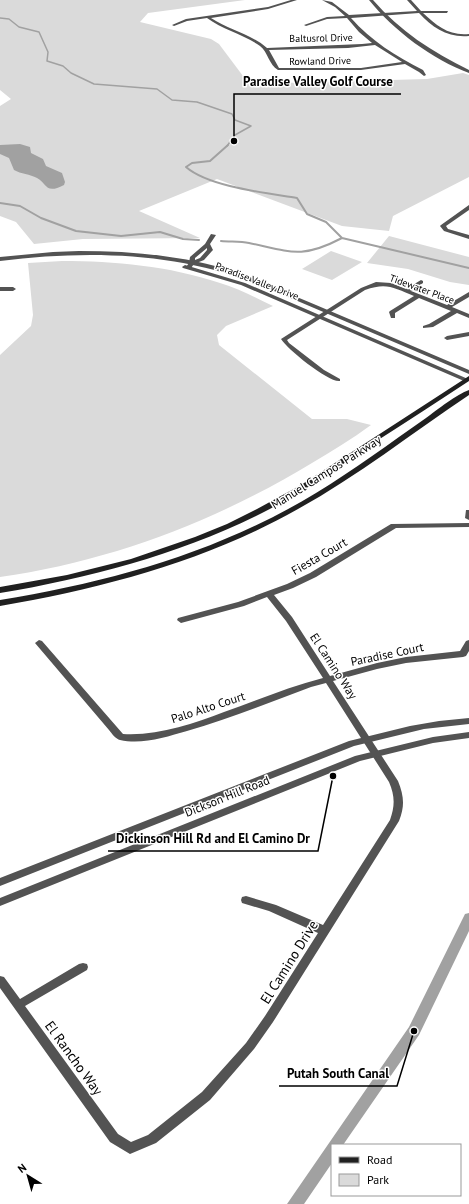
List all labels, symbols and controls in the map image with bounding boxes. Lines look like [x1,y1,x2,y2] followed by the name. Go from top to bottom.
[289,31,353,45] street label: Baltusrol Drive
[289,54,351,68] street label: Rowland Drive
[234,69,401,94] callout: Paradise Valley Golf Course
[243,73,393,90] text: Paradise Valley Golf Course
[213,259,301,303] street label: Paradise Valley Drive
[388,271,456,307] street label: Tidewater Place
[268,432,384,512] street label: Manuel Campos Parkway
[289,534,349,578] street label: Fiesta Court
[307,630,361,702] street label: El Camino Way
[349,639,425,669] street label: Paradise Court
[169,688,247,726] street label: Palo Alto Court
[182,772,272,820] street label: Dickson Hill Road
[108,826,318,851] callout: Dickinson Hill Rd and El Camino Dr
[116,830,310,847] text: Dickinson Hill Rd and El Camino Dr
[256,917,322,1007] street label: El Camino Drive
[41,1017,107,1099] street label: El Rancho Way
[279,1061,397,1086] callout: Putah South Canal
[287,1065,389,1082] text: Putah South Canal
[331,1144,461,1196] legend
[367,1152,392,1167] text: Road
[8,1156,48,1196] north arrow
[15,1160,29,1176] text: N
[367,1172,389,1187] text: Park

